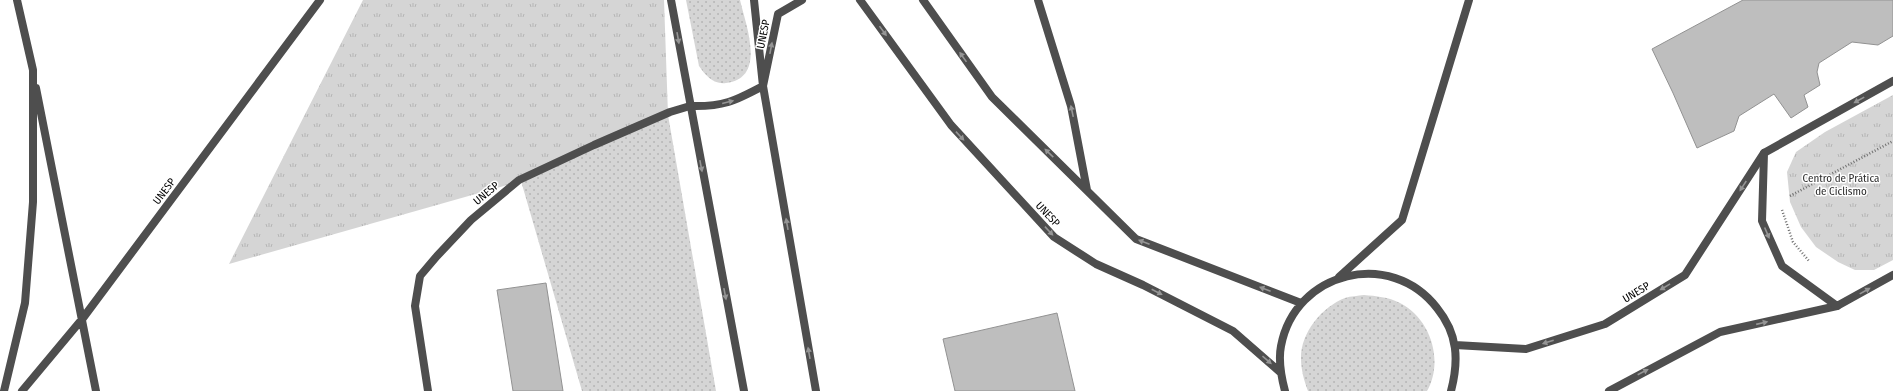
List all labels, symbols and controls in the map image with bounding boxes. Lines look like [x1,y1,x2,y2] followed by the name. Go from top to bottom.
[754,18,773,50] street label: UNESP
[879,26,887,37] one-way arrow
[675,32,681,45] one-way arrow
[769,42,775,54] one-way arrow
[959,51,967,62] one-way arrow
[1853,96,1865,103] one-way arrow
[722,99,734,105] one-way arrow
[1068,105,1074,117] one-way arrow
[956,130,965,141] one-way arrow
[1044,149,1054,158] one-way arrow
[699,160,705,172] one-way arrow
[1803,172,1879,198] park label: Centro de Prática de Ciclismo
[150,175,179,207] street label: UNESP
[471,179,502,208] street label: UNESP
[1739,181,1747,191] one-way arrow
[1033,199,1063,230] street label: UNESP
[784,218,790,231] one-way arrow
[1044,226,1053,236] one-way arrow
[1765,227,1771,239] one-way arrow
[1137,238,1149,244] one-way arrow
[1620,279,1652,306] street label: UNESP
[1659,284,1671,291] one-way arrow
[1259,286,1270,292] one-way arrow
[1859,287,1871,294] one-way arrow
[723,288,729,300] one-way arrow
[1151,289,1163,295] one-way arrow
[1756,319,1768,325] one-way arrow
[1542,339,1554,345] one-way arrow
[806,346,812,359] one-way arrow
[1261,356,1272,365] one-way arrow
[1637,369,1649,376] one-way arrow

